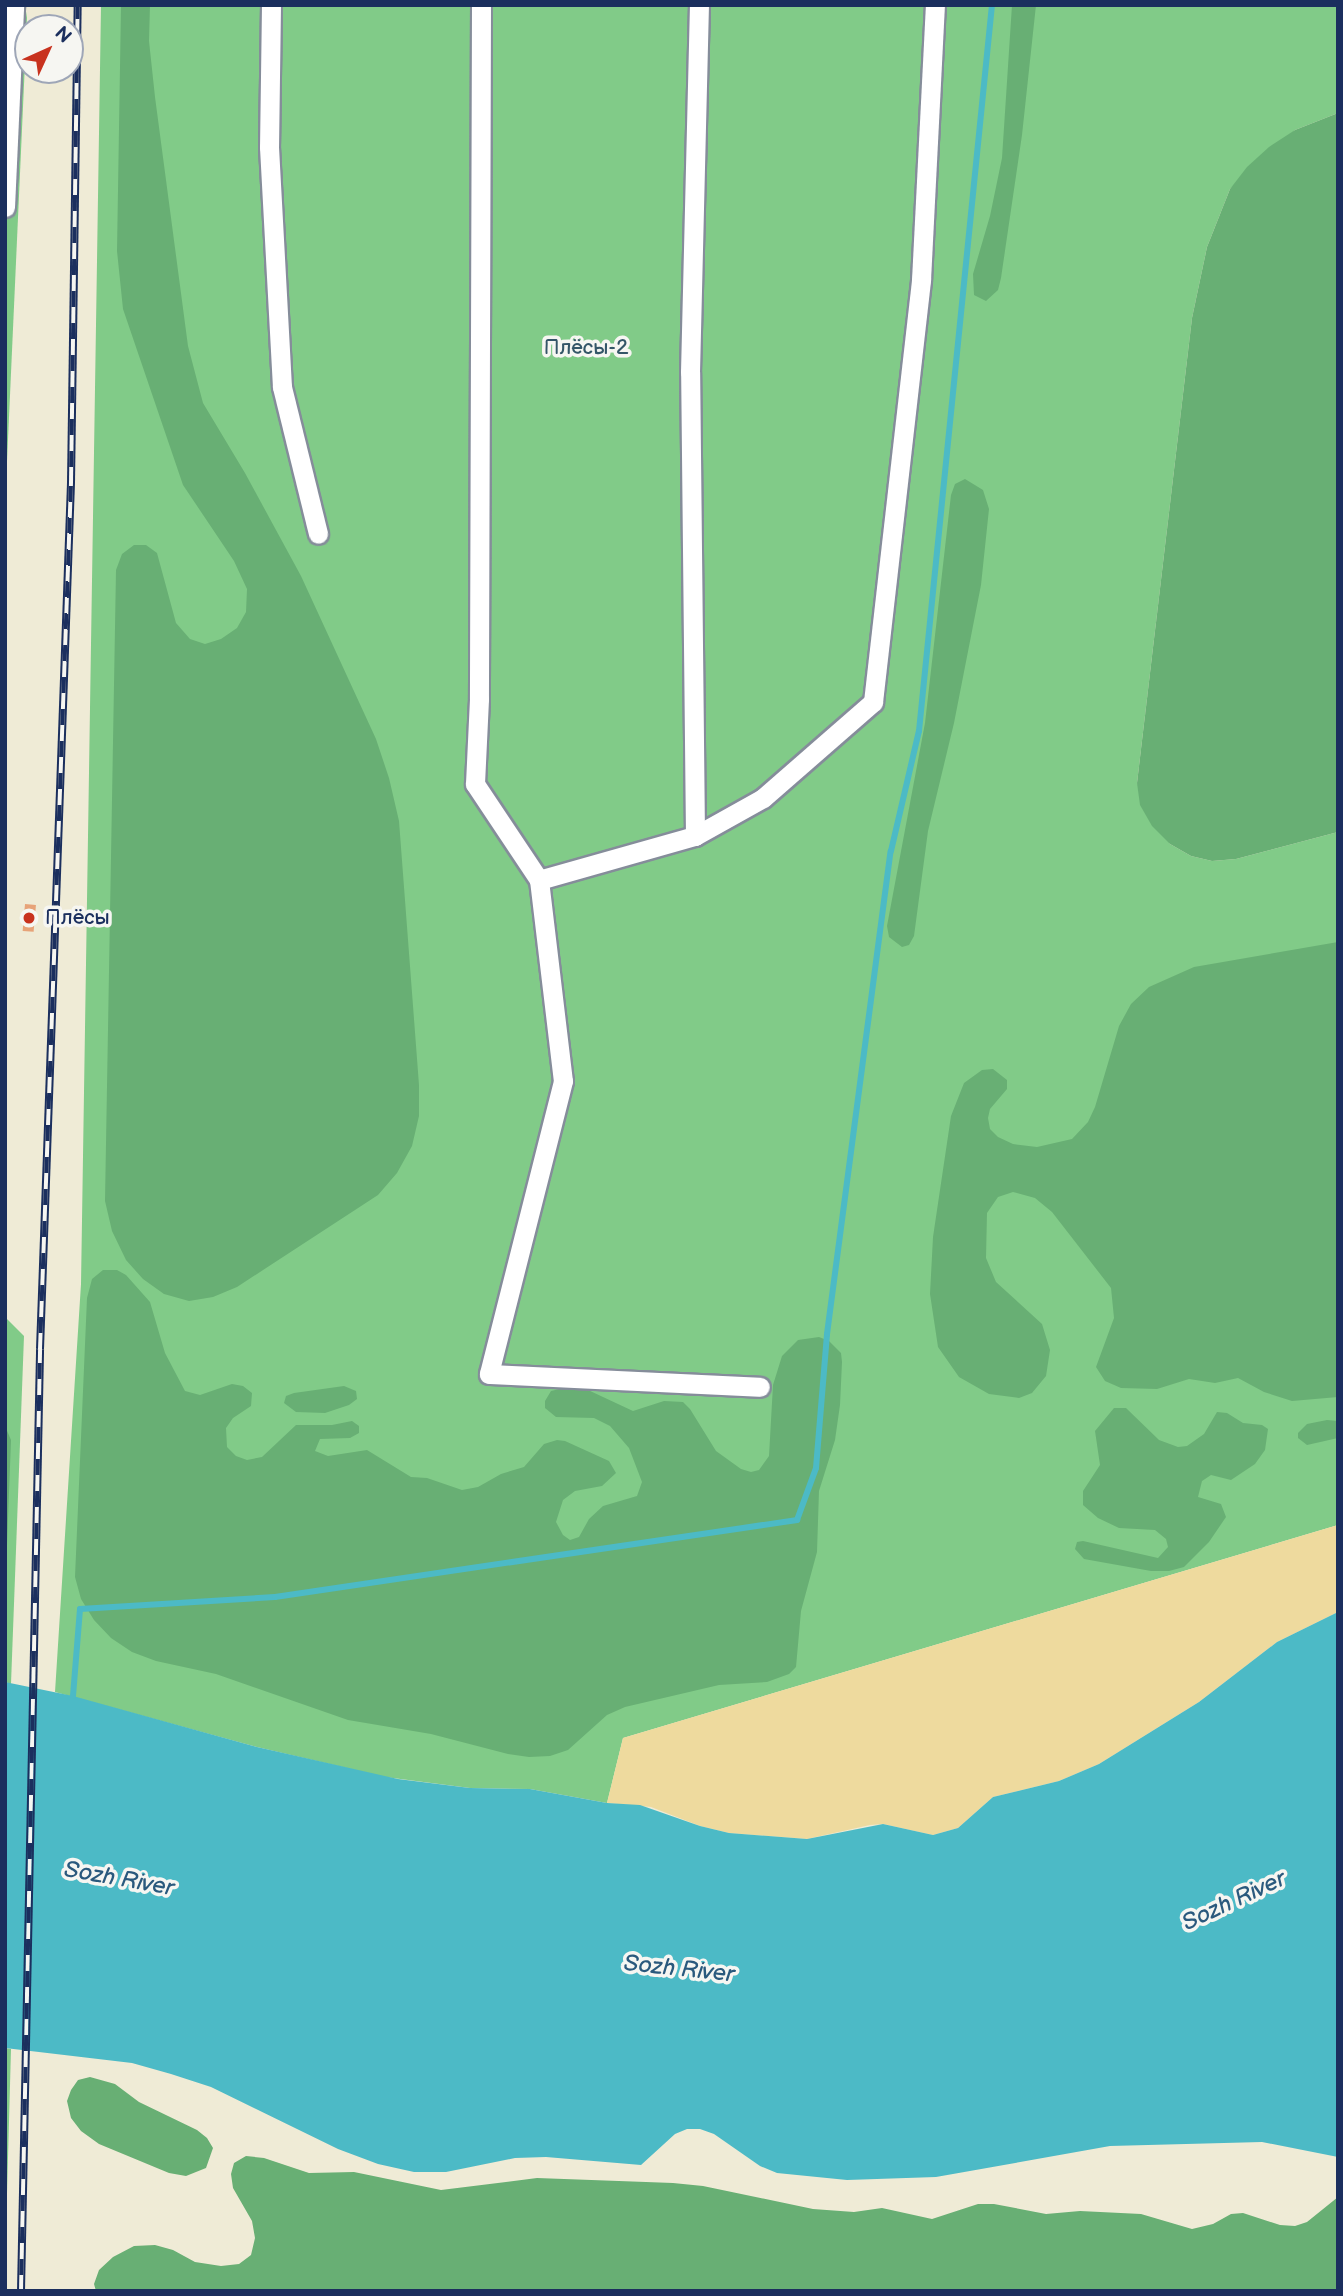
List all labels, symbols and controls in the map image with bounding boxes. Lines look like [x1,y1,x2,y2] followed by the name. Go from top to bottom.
[14,14,84,84] north arrow
[50,22,76,48] text: N
[544,335,628,361] park label: Плёсы-2
[45,905,110,931] place label: Плёсы
[19,908,39,928] marker: Плёсы
[62,1856,176,1902] water label: Sozh River
[1178,1865,1290,1937] water label: Sozh River
[622,1949,736,1989] water label: Sozh River

